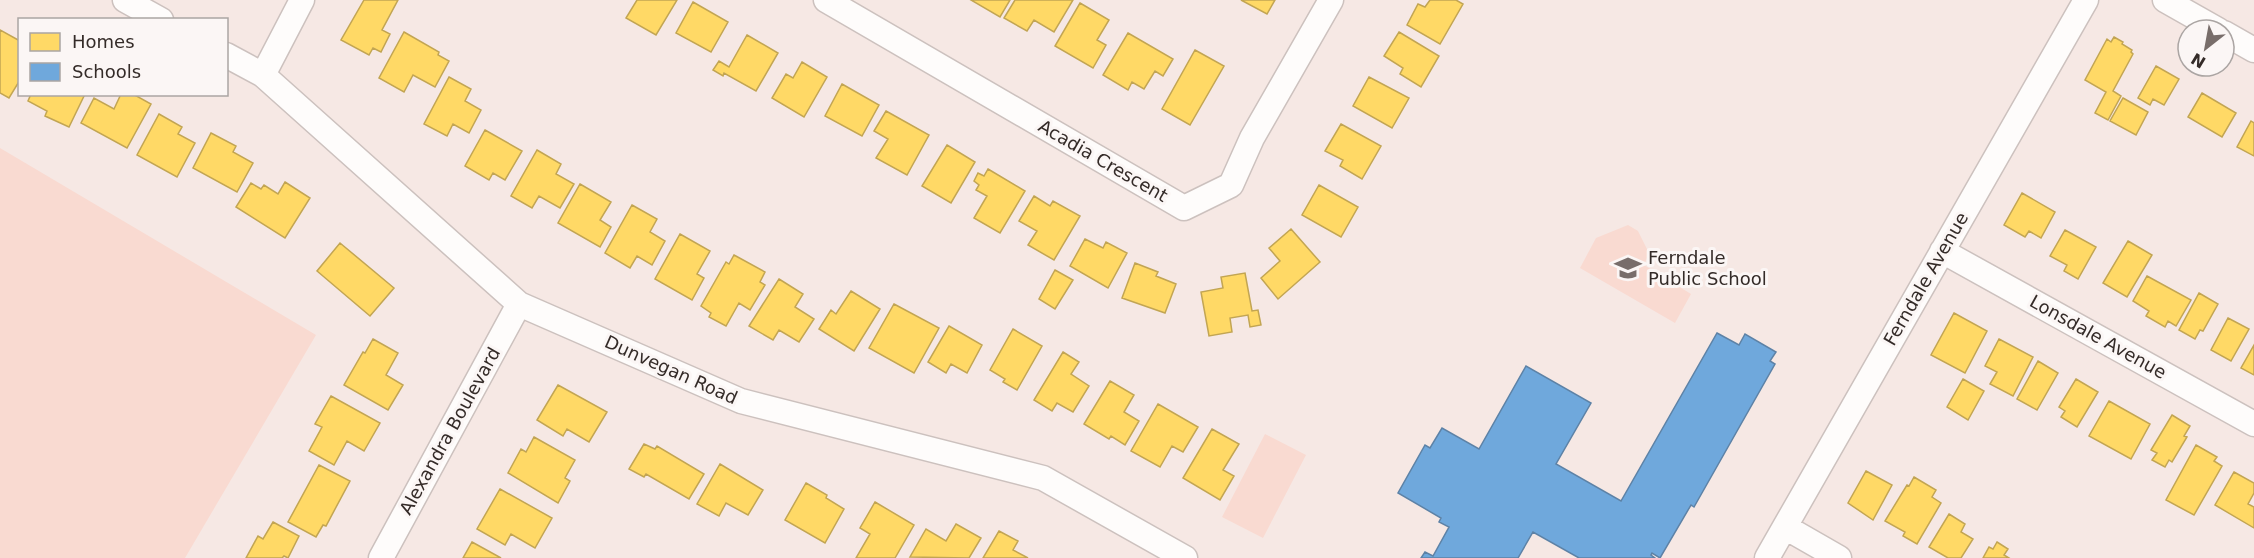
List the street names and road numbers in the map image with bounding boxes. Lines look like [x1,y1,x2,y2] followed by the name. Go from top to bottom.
[1035,115,1172,206] street label: Acadia Crescent
[1879,209,1972,349] street label: Ferndale Avenue
[2026,290,2170,383] street label: Lonsdale Avenue
[602,331,741,408] street label: Dunvegan Road
[395,344,504,518] street label: Alexandra Boulevard

